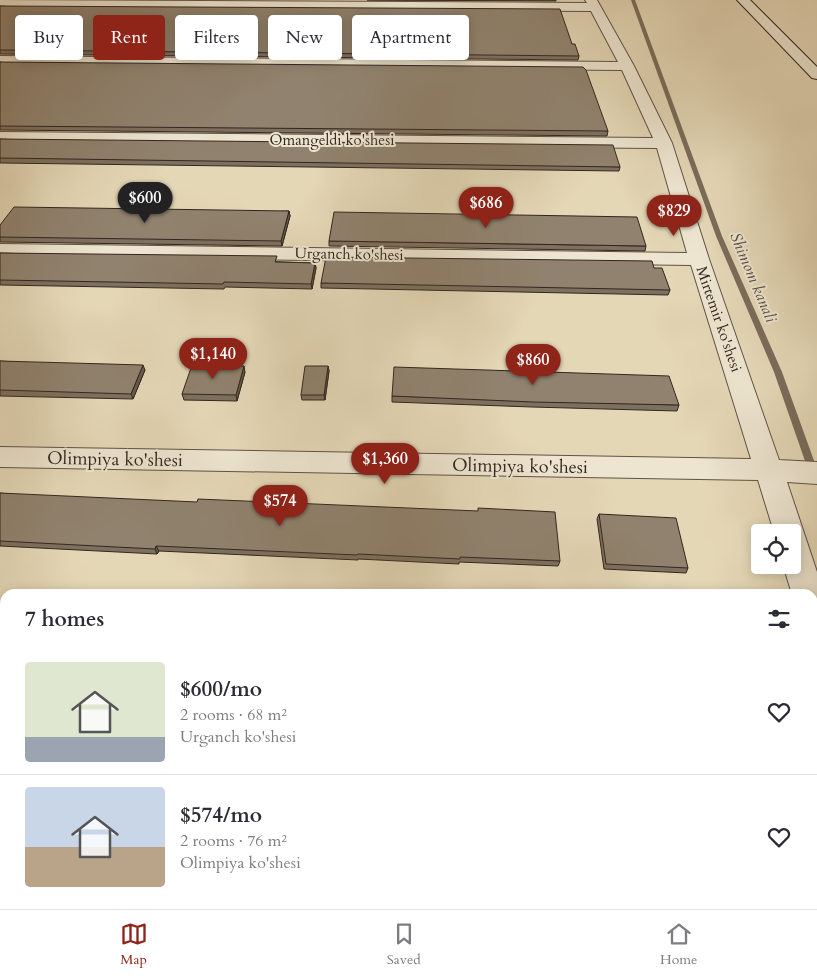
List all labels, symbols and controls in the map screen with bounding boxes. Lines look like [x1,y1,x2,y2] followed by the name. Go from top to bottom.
[15,15,83,60] chip: Buy
[93,15,165,60] chip: Rent
[175,15,258,60] chip: Filters
[268,15,342,60] chip: New
[352,15,469,60] chip: Apartment
[270,130,394,150] street label: Omangeldi ko'shesi
[115,182,175,224] pin: $600
[456,186,516,229] pin: $686
[129,187,161,209] text: $600
[470,192,502,214] text: $686
[644,194,704,237] pin: $829
[658,200,690,222] text: $829
[724,229,782,326] water label: Shimom kanali
[294,243,404,265] street label: Urganch ko'shesi
[692,263,746,375] street label: Mirtemir ko'shesi
[172,338,254,380] pin: $1,140
[190,343,236,365] text: $1,140
[503,344,563,386] pin: $860
[517,349,549,371] text: $860
[344,442,426,485] pin: $1,360
[47,446,183,473] street label: Olimpiya ko'shesi
[362,448,408,470] text: $1,360
[452,453,588,480] street label: Olimpiya ko'shesi
[250,484,310,527] pin: $574
[264,490,296,512] text: $574
[751,524,801,574] map controls
[751,524,801,574] button: locate
[25,605,104,634] text: 7 homes
[765,605,793,633] icon: filters
[180,675,262,704] text: $600/mo
[65,682,125,742] icon: home
[765,698,793,726] icon: heart
[180,704,287,726] text: 2 rooms · 68 m²
[180,726,296,748] text: Urganch ko'shesi
[180,801,262,830] text: $574/mo
[65,807,125,867] icon: home
[765,823,793,851] icon: heart
[180,830,287,852] text: 2 rooms · 76 m²
[180,852,301,874] text: Olimpiya ko'shesi
[120,920,148,969] tab: Map
[387,920,421,969] tab: Saved
[660,920,697,969] tab: Home

